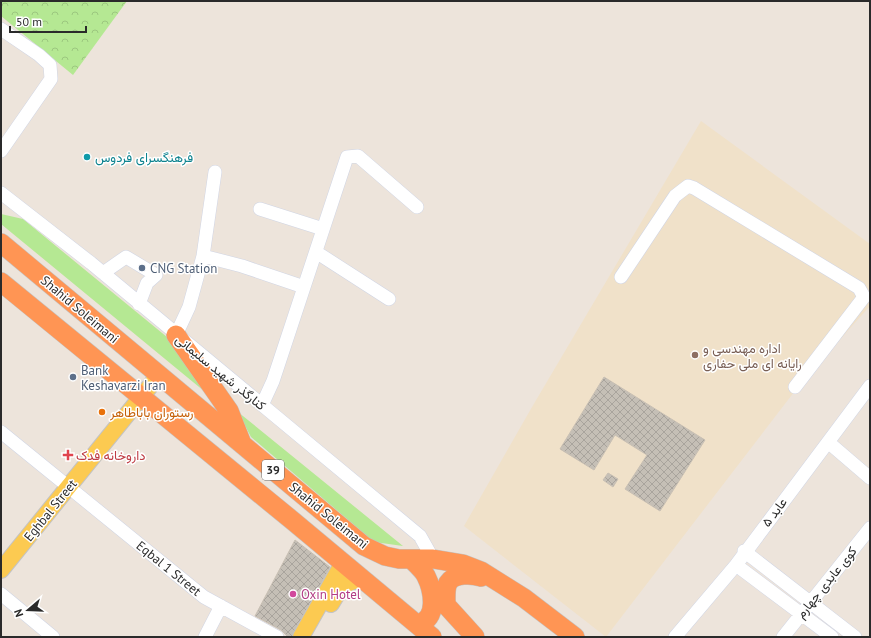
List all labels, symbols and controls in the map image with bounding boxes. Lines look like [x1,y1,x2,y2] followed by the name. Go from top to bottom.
[10,8,86,34] scale bar
[16,14,42,29] text: 50 m
[95,149,193,166] place label: فرهنگسرای فردوس
[82,152,92,162] marker: فرهنگسرای فردوس
[150,260,217,277] place label: CNG Station
[137,263,147,273] marker: CNG Station
[37,272,122,347] street label: Shahid Soleimani
[172,331,269,414] street label: کنارگذر شهید سلیمانی
[703,340,802,372] place label: اداره مهندسی و رایانه ای ملی حفاری
[690,350,700,360] marker: اداره مهندسی و رایانه ای ملی حفاری
[81,362,166,394] place label: Bank Keshavarzi Iran
[68,372,78,382] marker: Bank Keshavarzi Iran
[109,404,193,421] place label: رستوران باباطاهر
[97,407,107,417] marker: رستوران باباطاهر
[76,447,145,464] place label: داروخانه فدک
[63,450,73,460] marker: داروخانه فدک
[262,460,284,480] road number: 39
[20,475,81,545] street label: Eghbal Street
[286,478,372,552] street label: Shahid Soleimani
[758,494,791,530] street label: عابد ۵
[133,537,205,600] street label: Eqbal 1 Street
[792,543,861,622] street label: کوی عابدی چهارم
[301,586,361,603] place label: Oxin Hotel
[288,589,298,599] marker: Oxin Hotel
[8,590,48,630] north arrow
[11,608,26,619] text: N

